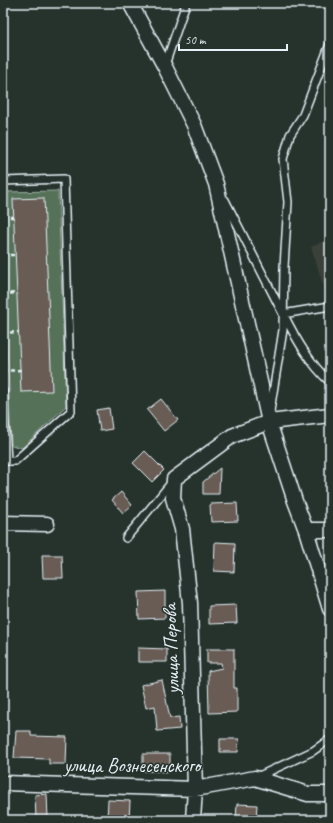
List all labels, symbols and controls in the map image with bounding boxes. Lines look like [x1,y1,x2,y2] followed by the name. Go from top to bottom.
[179,26,287,52] scale bar
[185,32,207,48] text: 50 m
[157,601,185,696] street label: улица Перова
[63,753,202,778] street label: улица Вознесенского

